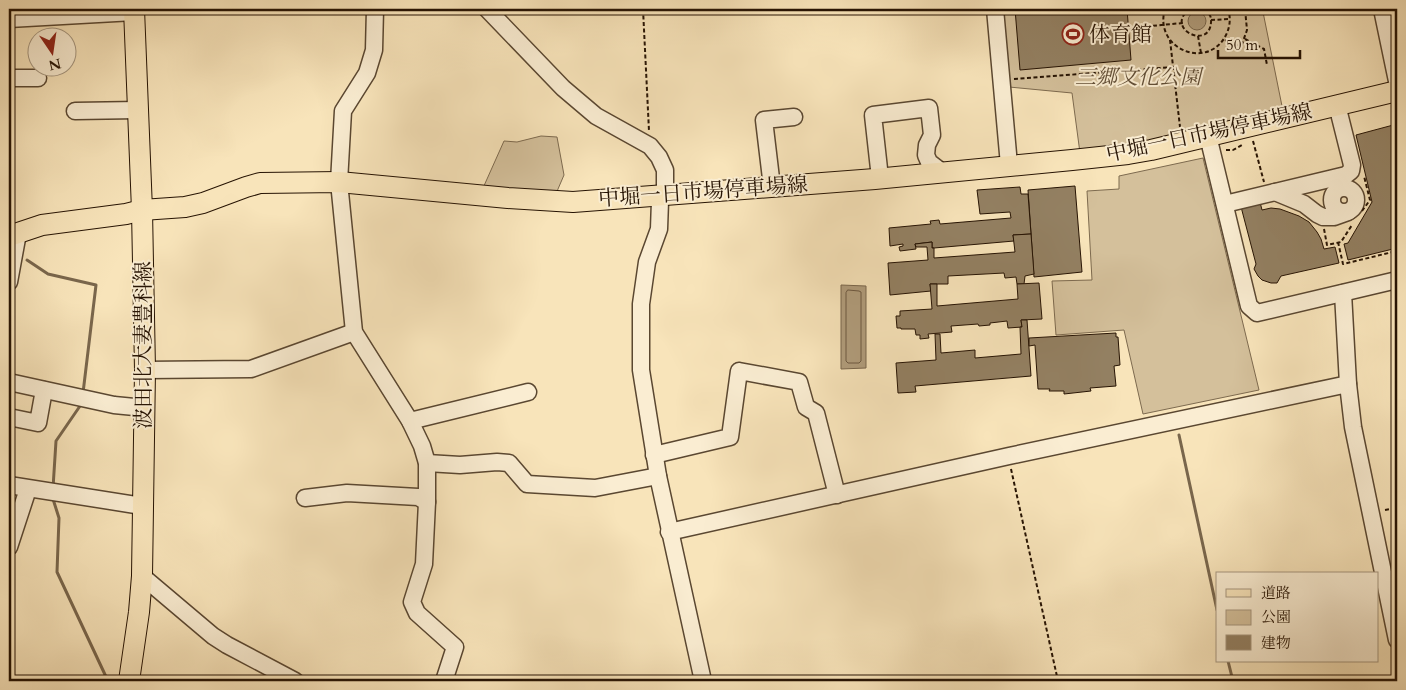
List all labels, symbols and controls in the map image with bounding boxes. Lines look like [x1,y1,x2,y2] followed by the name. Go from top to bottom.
[1089,20,1152,49] place label: 体育館
[1061,22,1085,46] sports icon: 体育館
[28,28,78,78] north arrow
[1218,28,1301,60] scale bar
[1226,35,1258,55] text: 50 m
[47,54,63,75] text: N
[1075,63,1204,92] park label: 三郷文化公園
[1103,97,1315,169] street label: 中堀一日市場停車場線
[597,170,809,214] street label: 中堀一日市場停車場線
[129,261,158,429] street label: 波田北大妻豊科線
[1216,572,1378,662] legend
[1261,583,1291,603] text: 道路
[1261,607,1291,627] text: 公園
[1261,633,1291,653] text: 建物

